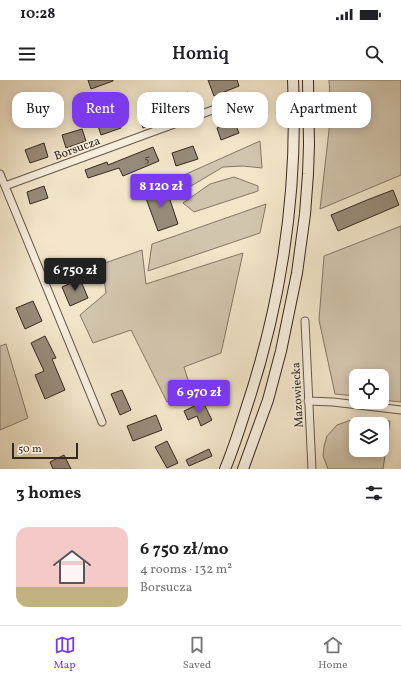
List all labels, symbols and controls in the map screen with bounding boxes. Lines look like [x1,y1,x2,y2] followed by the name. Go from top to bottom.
[20,4,56,25] text: 10:28
[172,42,229,67] text: Homiq
[16,43,38,65] icon: menu
[363,43,385,65] icon: search
[12,92,64,128] chip: Buy
[72,92,129,128] chip: Rent
[137,92,204,128] chip: Filters
[212,92,268,128] chip: New
[276,92,371,128] chip: Apartment
[52,133,103,165] street label: Borsucza
[145,152,150,166] house number: 5
[120,174,202,208] pin: 8 120 zł
[139,178,183,196] text: 8 120 zł
[34,258,116,292] pin: 6 750 zł
[53,262,97,280] text: 6 750 zł
[288,362,308,428] street label: Mazowiecka
[349,369,389,457] map controls
[349,369,389,409] button: locate
[158,380,240,414] pin: 6 970 zł
[177,384,221,402] text: 6 970 zł
[349,417,389,457] button: layers
[12,441,78,460] scale bar
[18,442,42,457] text: 50 m
[16,482,81,505] text: 3 homes
[363,482,385,504] icon: filters
[140,538,229,561] text: 6 750 zł/mo
[48,543,96,591] icon: home
[140,561,232,579] text: 4 rooms · 132 m²
[140,579,192,597] text: Borsucza
[54,634,76,673] tab: Map
[183,634,211,673] tab: Saved
[318,634,347,673] tab: Home

